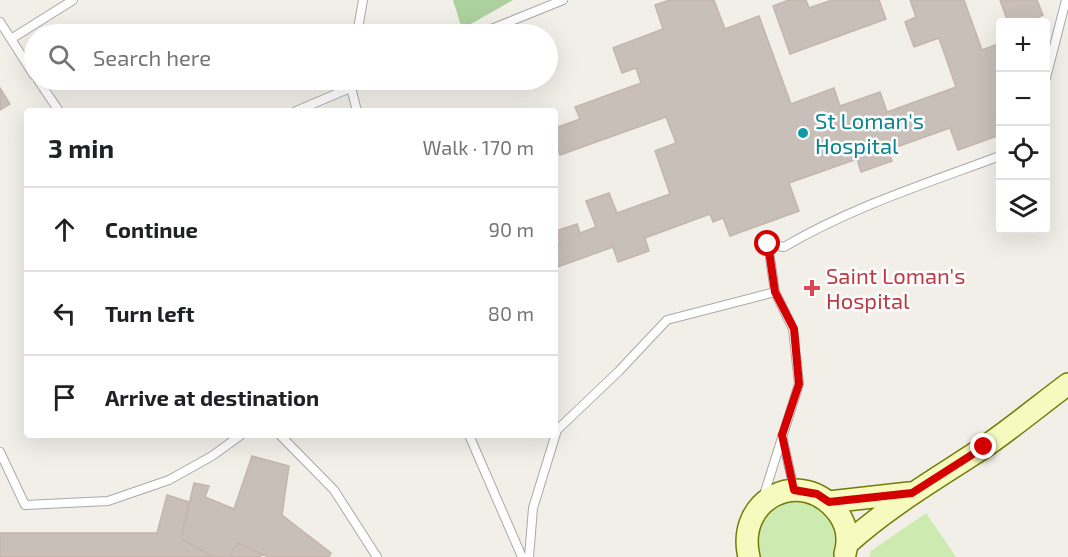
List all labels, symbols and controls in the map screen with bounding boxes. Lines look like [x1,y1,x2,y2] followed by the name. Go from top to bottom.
[996,18,1050,234] map controls
[996,18,1050,72] button: +
[24,24,558,90] search box
[45,41,78,74] icon: search
[93,44,211,70] text: Search here
[996,72,1050,126] button: −
[815,107,924,158] place label: St Loman's Hospital
[796,126,810,140] marker: St Loman's Hospital
[996,126,1050,180] button: locate
[48,132,114,163] text: 3 min
[423,135,534,159] text: Walk · 170 m
[996,180,1050,234] button: layers
[48,213,81,246] icon: ahead
[105,216,198,242] text: Continue
[489,217,534,241] text: 90 m
[754,230,780,256] route start
[826,262,965,313] place label: Saint Loman's Hospital
[803,279,821,297] marker: Saint Loman's Hospital
[48,297,81,330] icon: left
[105,300,194,326] text: Turn left
[488,301,534,325] text: 80 m
[48,381,81,414] icon: arrive
[105,384,319,410] text: Arrive at destination
[970,433,996,459] route end

